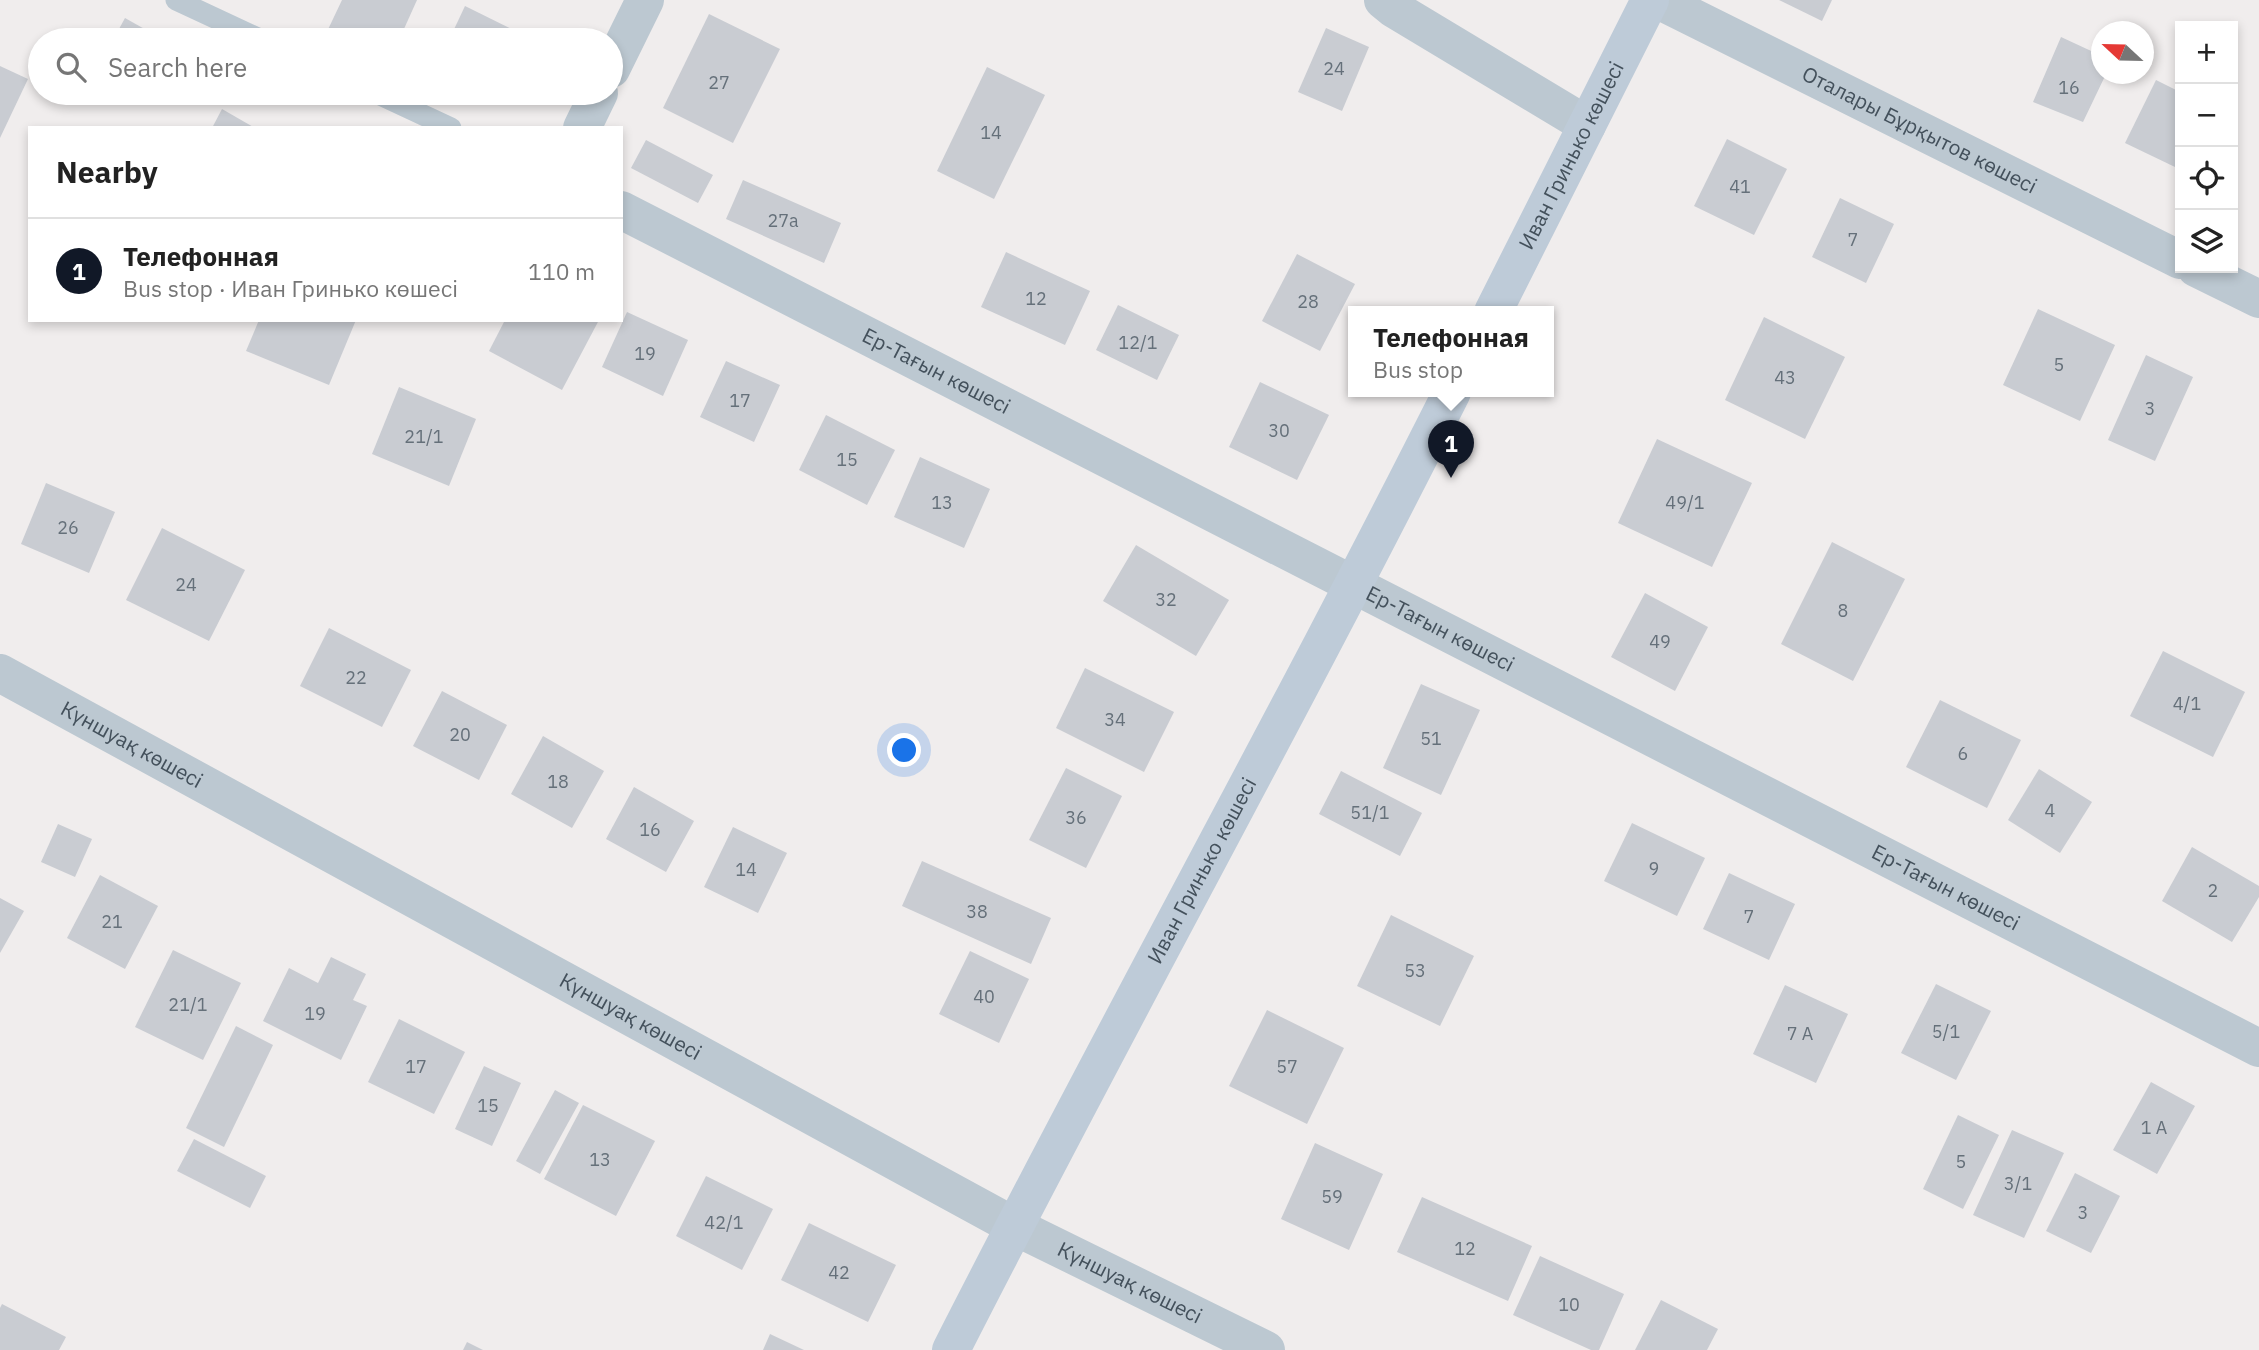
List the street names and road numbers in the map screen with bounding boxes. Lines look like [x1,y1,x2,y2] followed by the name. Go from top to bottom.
[1512,56,1630,254] street label: Иван Гринько көшесі
[1798,59,2042,200] street label: Оталары Бұрқытов көшесі
[858,321,1016,420] street label: Ер-Тағын көшесі
[1362,579,1519,678] street label: Ер-Тағын көшесі
[56,694,208,794] street label: Күншуақ көшесі
[1140,772,1262,968] street label: Иван Гринько көшесі
[1867,837,2025,936] street label: Ер-Тағын көшесі
[555,966,707,1066] street label: Күншуақ көшесі
[1053,1235,1207,1330] street label: Күншуақ көшесі

